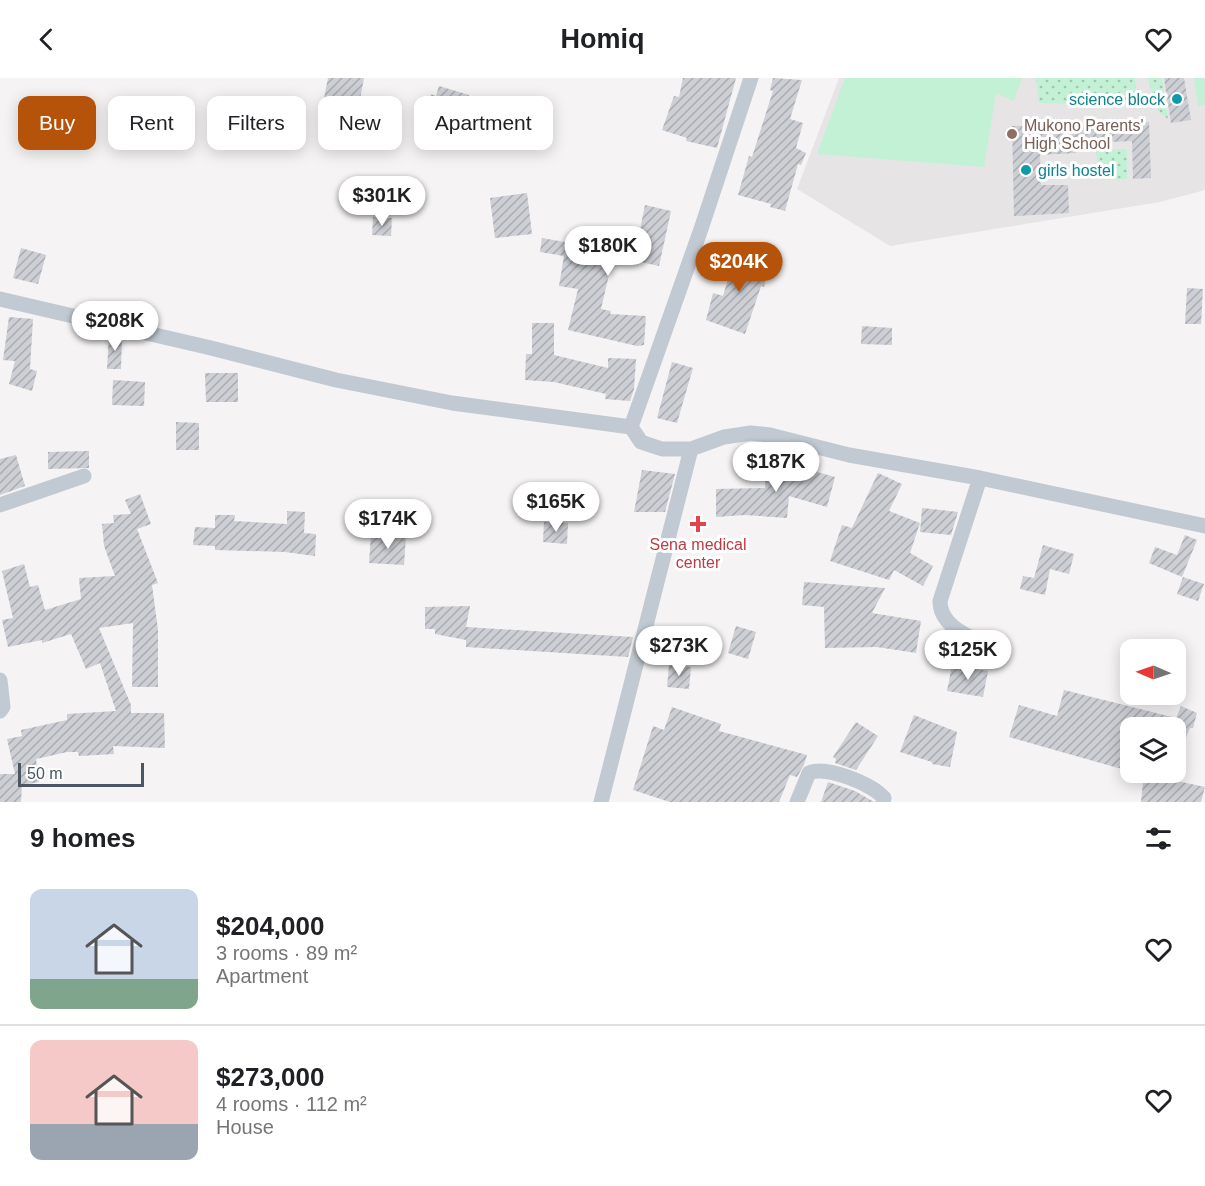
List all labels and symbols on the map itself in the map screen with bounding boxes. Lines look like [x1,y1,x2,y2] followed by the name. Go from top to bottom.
[1069,91,1166,108] place label: science block
[1170,92,1184,106] marker: science block
[1024,117,1144,152] place label: Mukono Parents' High School
[1005,127,1019,141] marker: Mukono Parents' High School
[1038,162,1114,179] place label: girls hostel
[1019,163,1033,177] marker: girls hostel
[340,176,424,227] pin: $301K
[566,226,650,277] pin: $180K
[697,242,781,293] pin: $204K
[73,301,157,352] pin: $208K
[734,442,818,493] pin: $187K
[514,482,598,533] pin: $165K
[346,499,430,550] pin: $174K
[689,515,707,533] marker: Sena medical center
[650,536,746,571] place label: Sena medical center
[637,626,721,677] pin: $273K
[926,630,1010,681] pin: $125K
[1120,639,1186,705] north arrow
[18,760,144,788] scale bar

